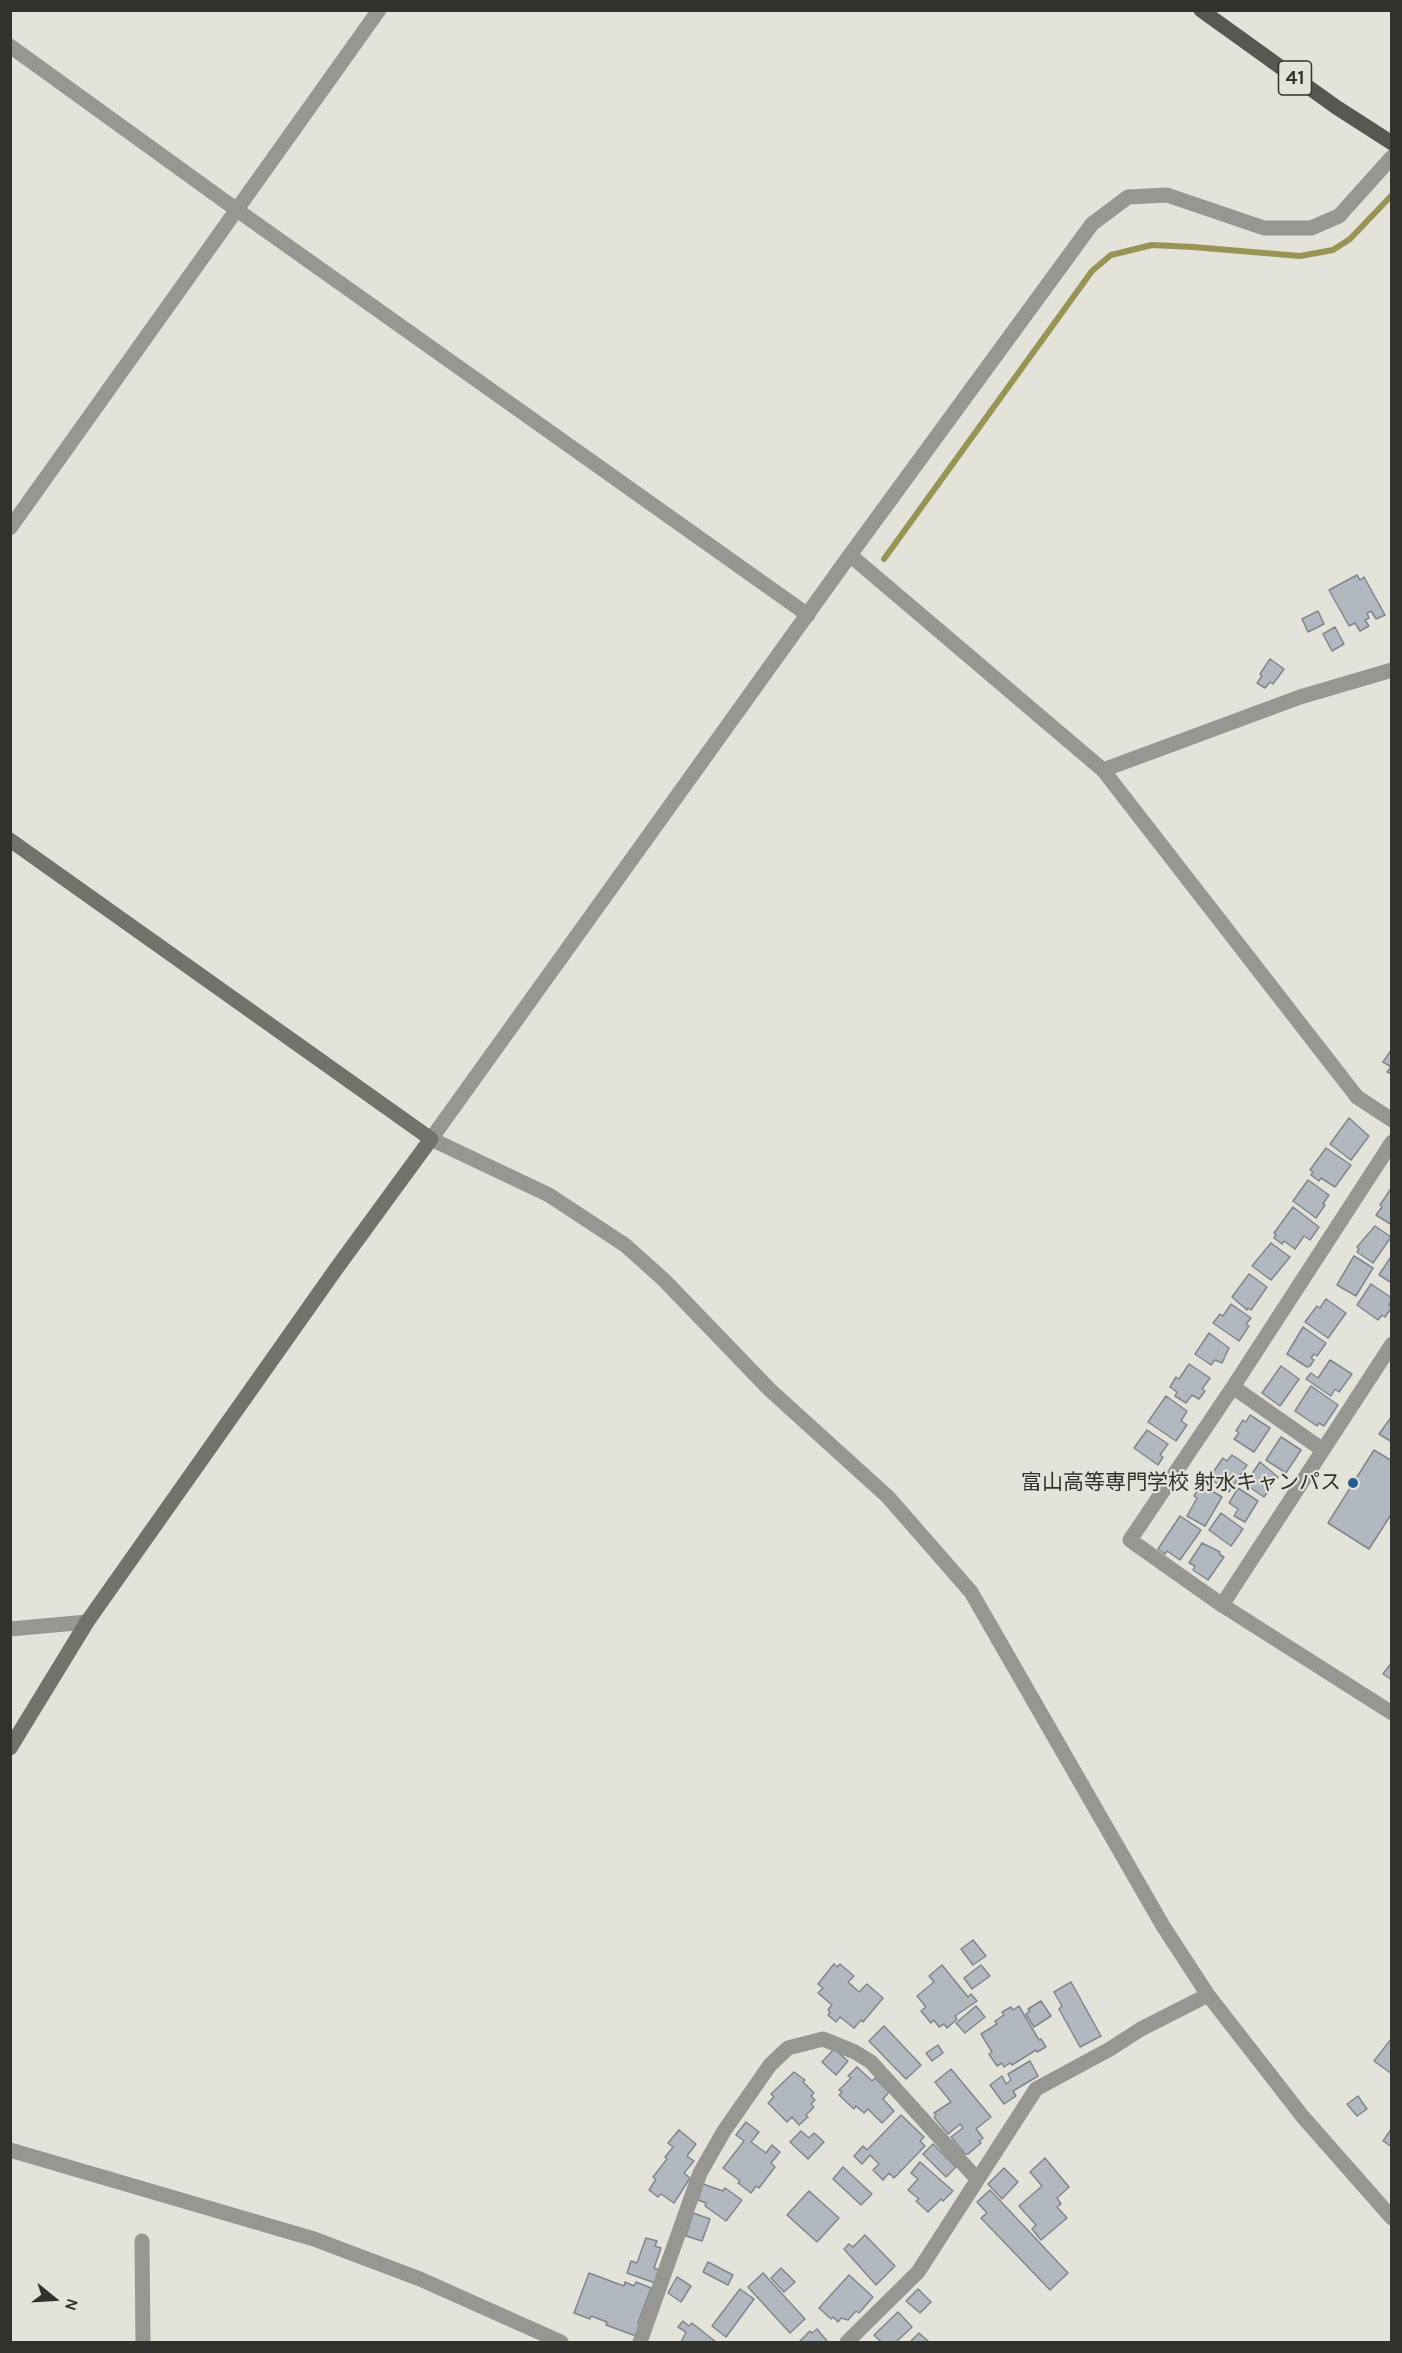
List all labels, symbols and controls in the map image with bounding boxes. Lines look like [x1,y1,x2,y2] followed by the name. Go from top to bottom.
[1278,61,1312,95] road number: 41
[1021,1470,1341,1496] place label: 富山高等専門学校 射水キャンパス
[1346,1476,1360,1490] marker: 富山高等専門学校 射水キャンパス
[24,2269,84,2329] north arrow
[61,2296,82,2313] text: N

